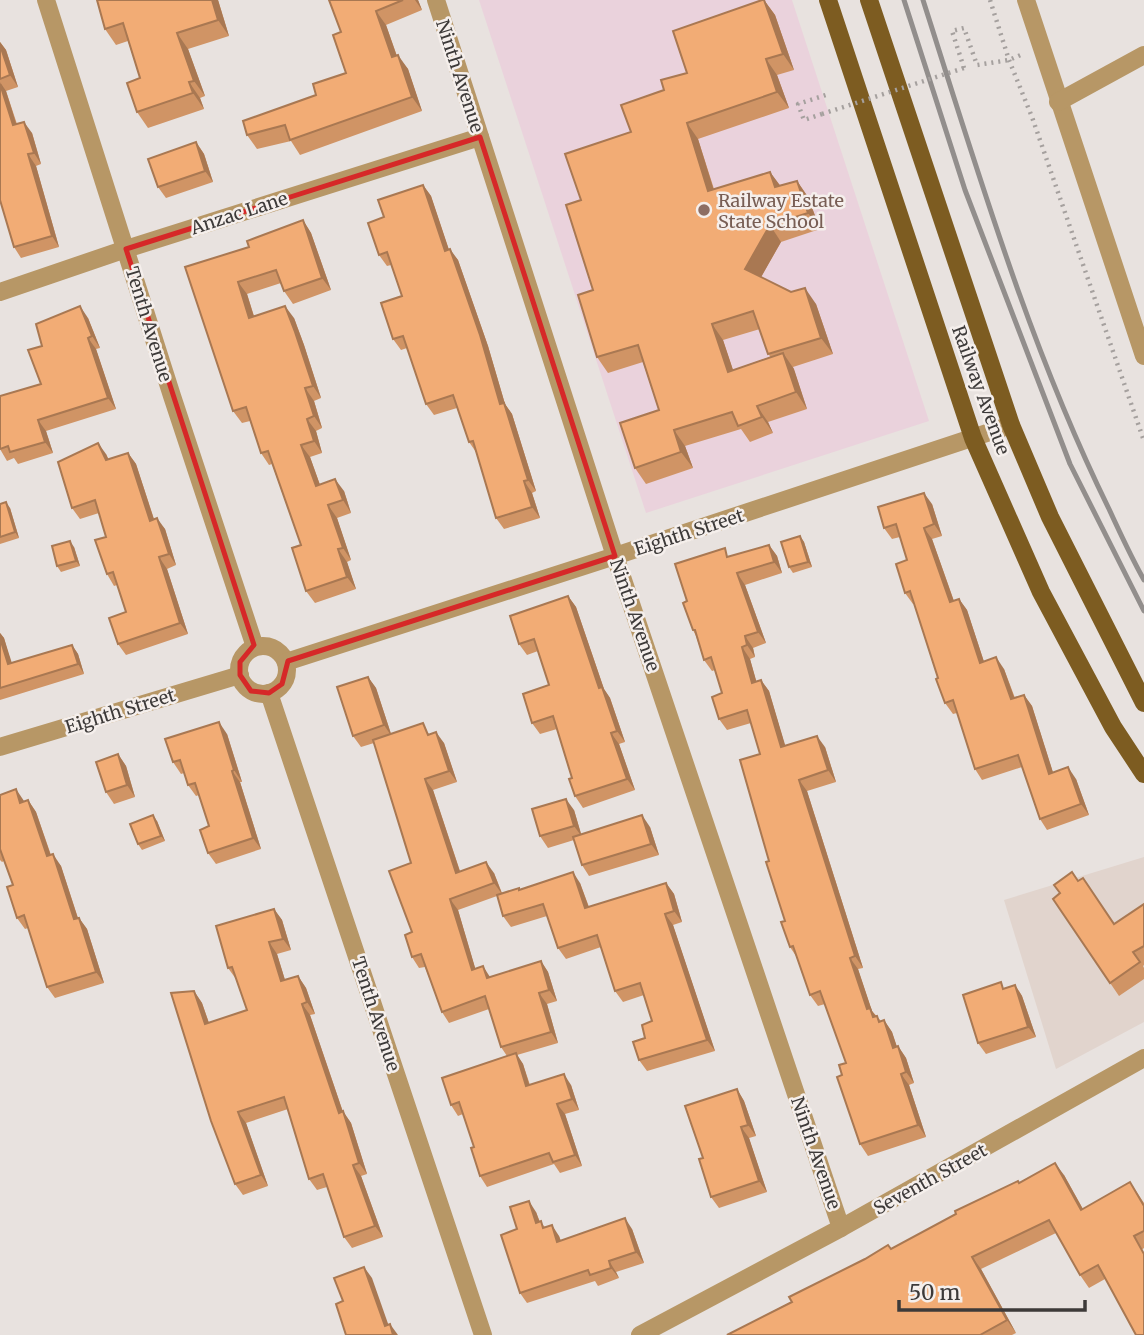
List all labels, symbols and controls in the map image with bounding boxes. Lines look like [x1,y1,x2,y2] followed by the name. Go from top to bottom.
[431,17,489,135] street label: Ninth Avenue
[187,187,290,240] street label: Anzac Lane
[718,189,844,233] place label: Railway Estate State School
[696,202,712,218] marker: Railway Estate State School
[121,264,177,384] street label: Tenth Avenue
[947,322,1015,458] street label: Railway Avenue
[631,503,747,561] street label: Eighth Street
[605,556,665,674] street label: Ninth Avenue
[62,683,178,739] street label: Eighth Street
[347,954,405,1074] street label: Tenth Avenue
[786,1094,846,1212] street label: Ninth Avenue
[869,1138,991,1220] street label: Seventh Street
[899,1268,1084,1312] scale bar
[909,1279,960,1306] text: 50 m

